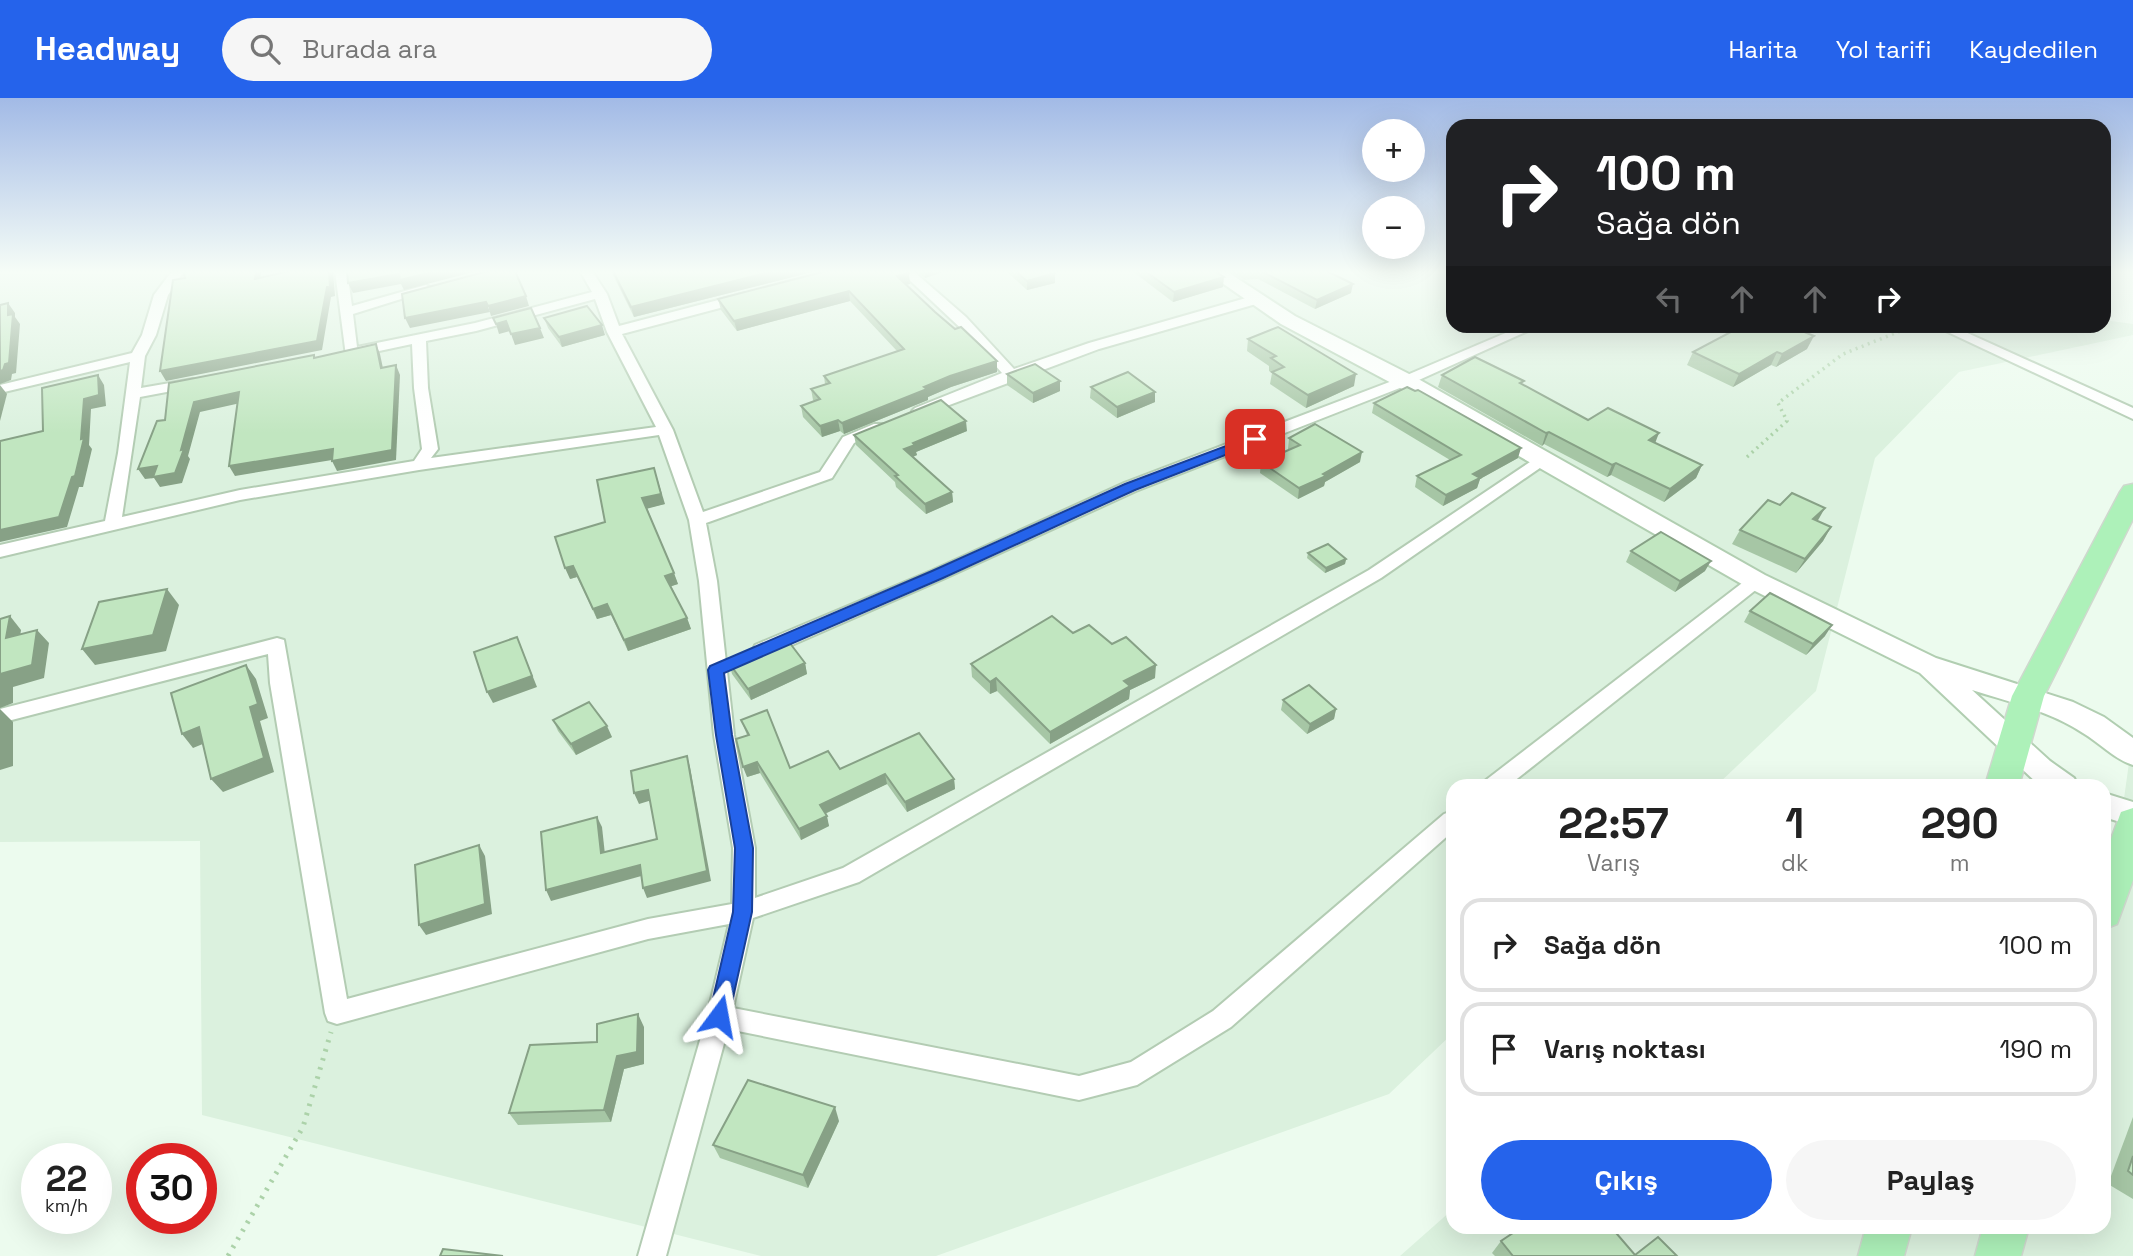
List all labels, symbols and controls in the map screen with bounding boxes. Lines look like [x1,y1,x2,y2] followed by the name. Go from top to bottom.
[222,18,712,81] search box
[35,28,180,70] text: Headway
[246,30,284,68] icon: search
[302,32,437,66] text: Burada ara
[1728,34,1798,65] text: Harita
[1836,34,1931,65] text: Yol tarifi
[1969,34,2098,65] text: Kaydedilen
[1362,119,1425,259] map controls
[1362,119,1425,182] button: +
[1596,142,1736,204] text: 100 m
[1481,147,1572,238] icon: right
[1362,196,1425,259] button: −
[1596,203,1741,243] text: Sağa dön
[1650,280,1688,318] icon: left
[1723,280,1761,318] icon: ahead
[1796,280,1834,318] icon: ahead
[1869,280,1907,318] icon: right
[1225,409,1285,469] pin
[1236,420,1274,458] icon: arrive
[1558,797,1669,850] text: 22:57
[1785,797,1804,850] text: 1
[1921,797,1999,850] text: 290
[1587,848,1640,878] text: Varış
[1781,848,1808,878] text: dk
[1950,848,1970,878] text: m
[1485,926,1523,964] icon: right
[1544,928,1661,962] text: Sağa dön
[1999,928,2072,962] text: 100 m
[682,979,756,1053] position arrow
[1485,1030,1523,1068] icon: arrive
[1544,1032,1706,1066] text: Varış noktası
[2000,1032,2072,1066] text: 190 m
[1481,1140,1772,1220] button: Çıkış
[1786,1140,2076,1220] button: Paylaş
[126,1143,217,1234] speed limit sign: 30
[46,1157,87,1201] text: 22
[45,1194,88,1217] text: km/h

